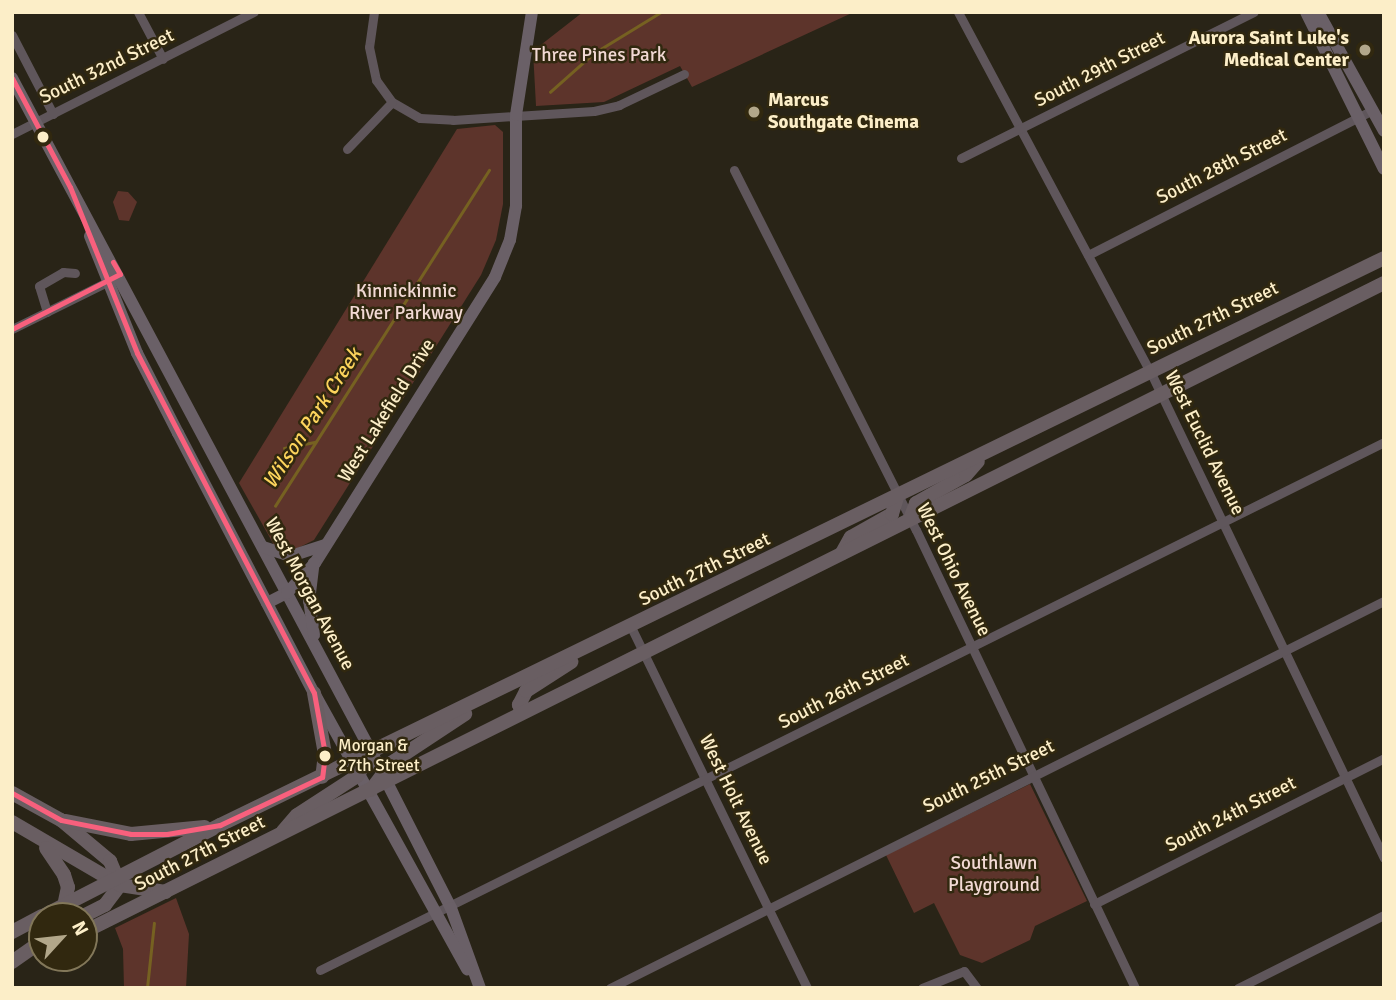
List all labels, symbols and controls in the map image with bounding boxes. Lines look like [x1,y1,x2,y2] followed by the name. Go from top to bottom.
[36,25,178,109] street label: South 32nd Street
[1031,27,1169,113] street label: South 29th Street
[1188,28,1349,72] place label: Aurora Saint Luke's Medical Center
[1355,40,1375,60] marker: Aurora Saint Luke's Medical Center
[532,45,666,67] park label: Three Pines Park
[768,90,919,134] place label: Marcus Southgate Cinema
[746,104,762,120] marker: Marcus Southgate Cinema
[1153,124,1291,210] street label: South 28th Street
[36,130,50,144] unlabelled marker
[1144,277,1282,361] street label: South 27th Street
[349,281,463,325] park label: Kinnickinnic River Parkway
[334,335,440,487] street label: West Lakefield Drive
[257,343,367,493] water label: Wilson Park Creek
[1159,367,1249,519] street label: West Euclid Avenue
[911,500,995,640] street label: West Ohio Avenue
[259,514,359,674] street label: West Morgan Avenue
[636,528,774,612] street label: South 27th Street
[775,649,913,735] street label: South 26th Street
[694,731,776,869] street label: West Holt Avenue
[920,735,1058,819] street label: South 25th Street
[338,736,420,776] place label: Morgan & 27th Street
[318,749,332,763] marker: Morgan & 27th Street
[1162,772,1300,858] street label: South 24th Street
[131,811,269,897] street label: South 27th Street
[948,853,1040,897] park label: Southlawn Playground
[28,902,98,972] north arrow
[66,917,94,940] text: N

